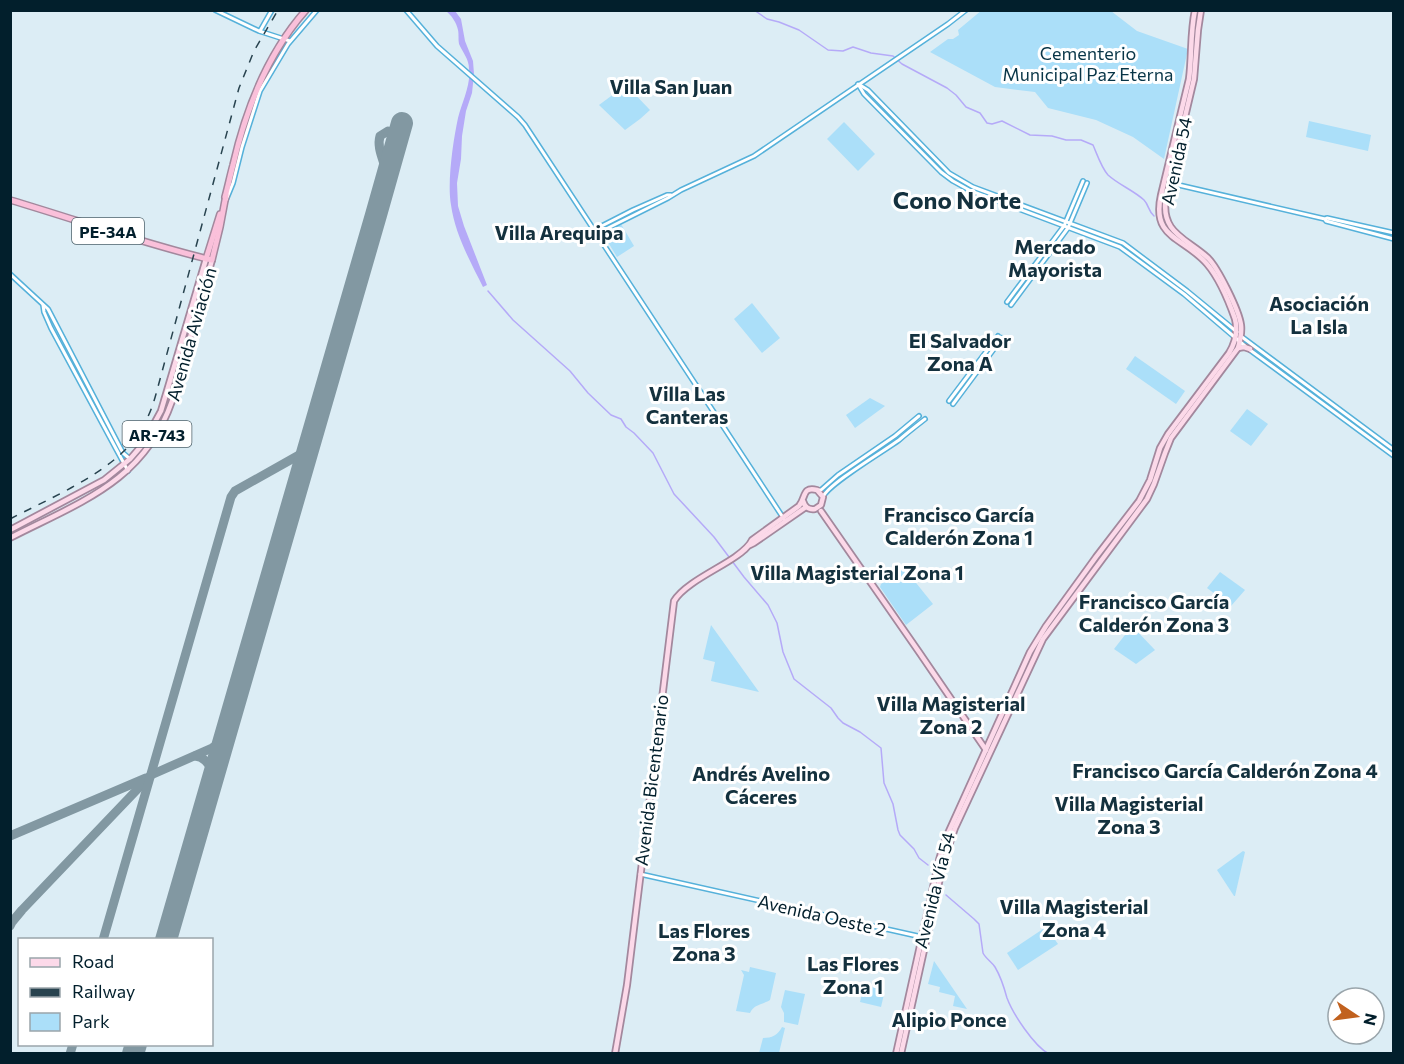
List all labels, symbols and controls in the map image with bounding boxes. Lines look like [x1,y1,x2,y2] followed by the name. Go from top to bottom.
[1002,42,1174,85] park label: Cementerio Municipal Paz Eterna
[610,74,732,98] district label: Villa San Juan
[1156,115,1196,207] street label: Avenida 54
[893,185,1021,214] district label: Cono Norte
[72,218,144,244] road number: PE-34A
[494,220,624,244] district label: Villa Arequipa
[1008,234,1102,281] district label: Mercado Mayorista
[161,265,221,403] street label: Avenida Aviación
[1269,291,1369,338] district label: Asociación La Isla
[909,328,1011,375] district label: El Salvador Zona A
[646,381,728,428] district label: Villa Las Canteras
[122,421,192,447] road number: AR-743
[884,502,1034,549] district label: Francisco García Calderón Zona 1
[750,560,964,584] district label: Villa Magisterial Zona 1
[1079,589,1229,636] district label: Francisco García Calderón Zona 3
[876,691,1026,738] district label: Villa Magisterial Zona 2
[630,693,672,867] street label: Avenida Bicentenario
[1072,758,1378,782] district label: Francisco García Calderón Zona 4
[692,761,830,808] district label: Andrés Avelino Cáceres
[1054,791,1204,838] district label: Villa Magisterial Zona 3
[909,829,959,950] street label: Avenida Vía 54
[756,890,888,940] street label: Avenida Oeste 2
[999,894,1149,941] district label: Villa Magisterial Zona 4
[658,918,750,965] district label: Las Flores Zona 3
[18,938,213,1046] legend
[72,950,114,972] text: Road
[807,951,899,998] district label: Las Flores Zona 1
[72,980,135,1002] text: Railway
[1326,986,1386,1046] north arrow
[891,1007,1007,1031] district label: Alipio Ponce
[72,1010,110,1032] text: Park
[1360,1012,1382,1027] text: N

